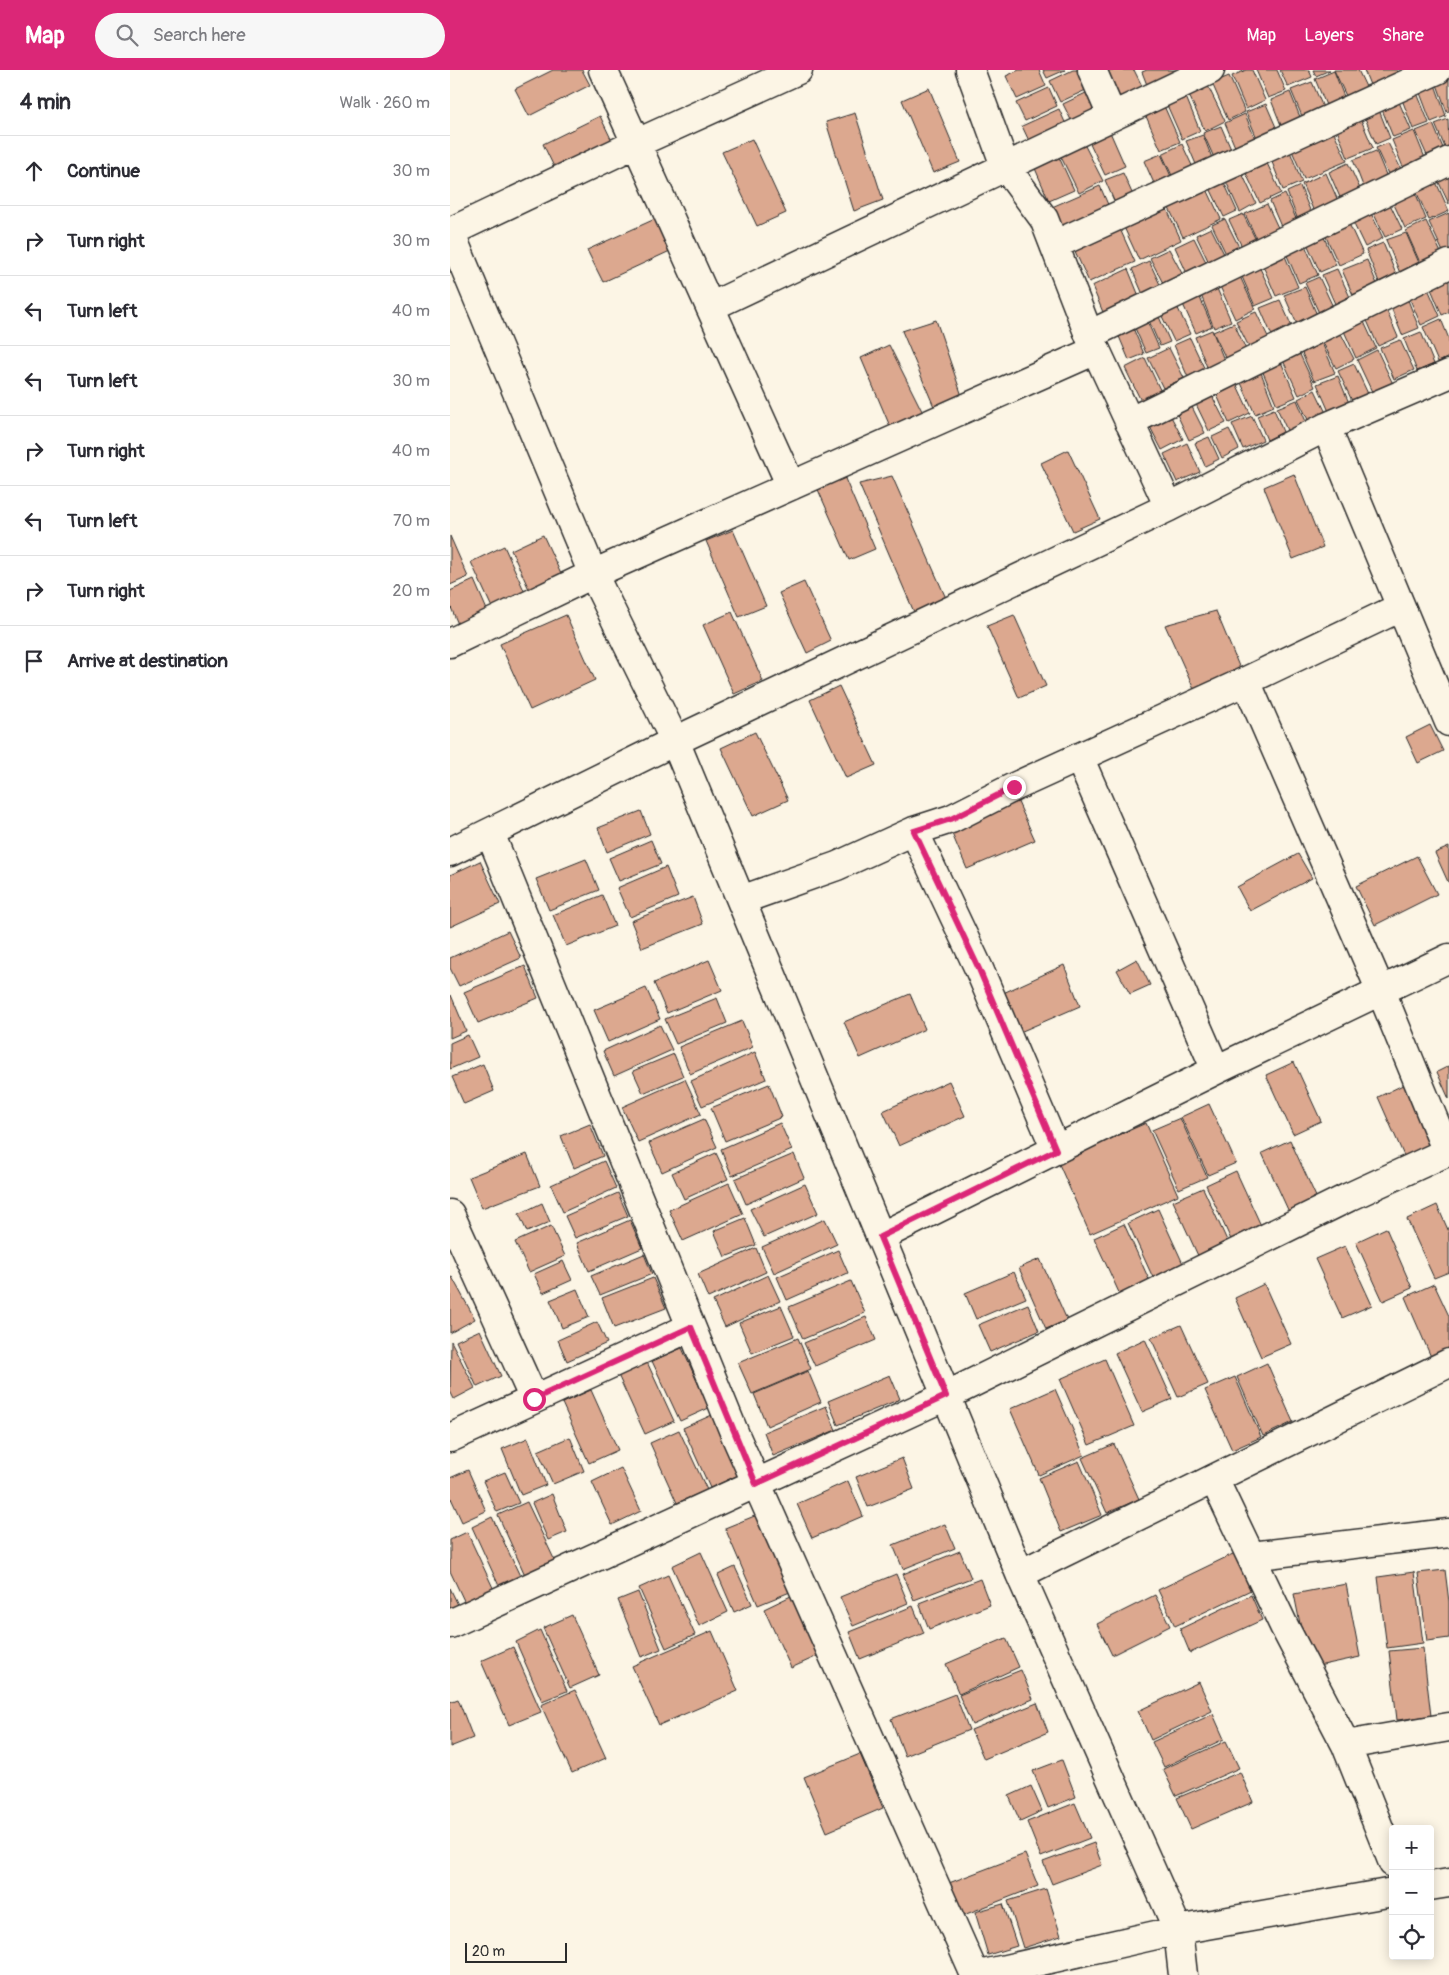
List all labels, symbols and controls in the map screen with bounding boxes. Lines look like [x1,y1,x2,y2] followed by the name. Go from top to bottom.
[95,13,445,58] search box
[25,21,65,50] text: Map
[113,21,141,49] icon: search
[153,23,246,47] text: Search here
[1247,24,1276,47] text: Map
[1304,24,1354,47] text: Layers
[1382,24,1424,47] text: Share
[20,89,71,116] text: 4 min
[339,93,430,113] text: Walk · 260 m
[20,157,48,185] icon: ahead
[67,159,140,183] text: Continue
[392,161,430,181] text: 30 m
[20,227,48,255] icon: right
[67,229,145,253] text: Turn right
[392,231,430,251] text: 30 m
[20,297,48,325] icon: left
[67,299,137,323] text: Turn left
[392,301,430,321] text: 40 m
[20,367,48,395] icon: left
[67,369,137,393] text: Turn left
[392,371,430,391] text: 30 m
[20,437,48,465] icon: right
[67,439,145,463] text: Turn right
[392,441,430,461] text: 40 m
[20,507,48,535] icon: left
[67,509,137,533] text: Turn left
[393,511,430,531] text: 70 m
[20,577,48,605] icon: right
[67,579,145,603] text: Turn right
[392,581,430,601] text: 20 m
[20,647,48,675] icon: arrive
[67,649,228,673] text: Arrive at destination
[1003,776,1026,799] route end
[523,1388,546,1411] route start
[1389,1825,1434,1960] map controls
[1389,1825,1434,1870] button: +
[1389,1870,1434,1915] button: −
[1389,1915,1434,1960] button: locate
[465,1940,568,1963] scale bar
[472,1943,505,1960] text: 20 m

